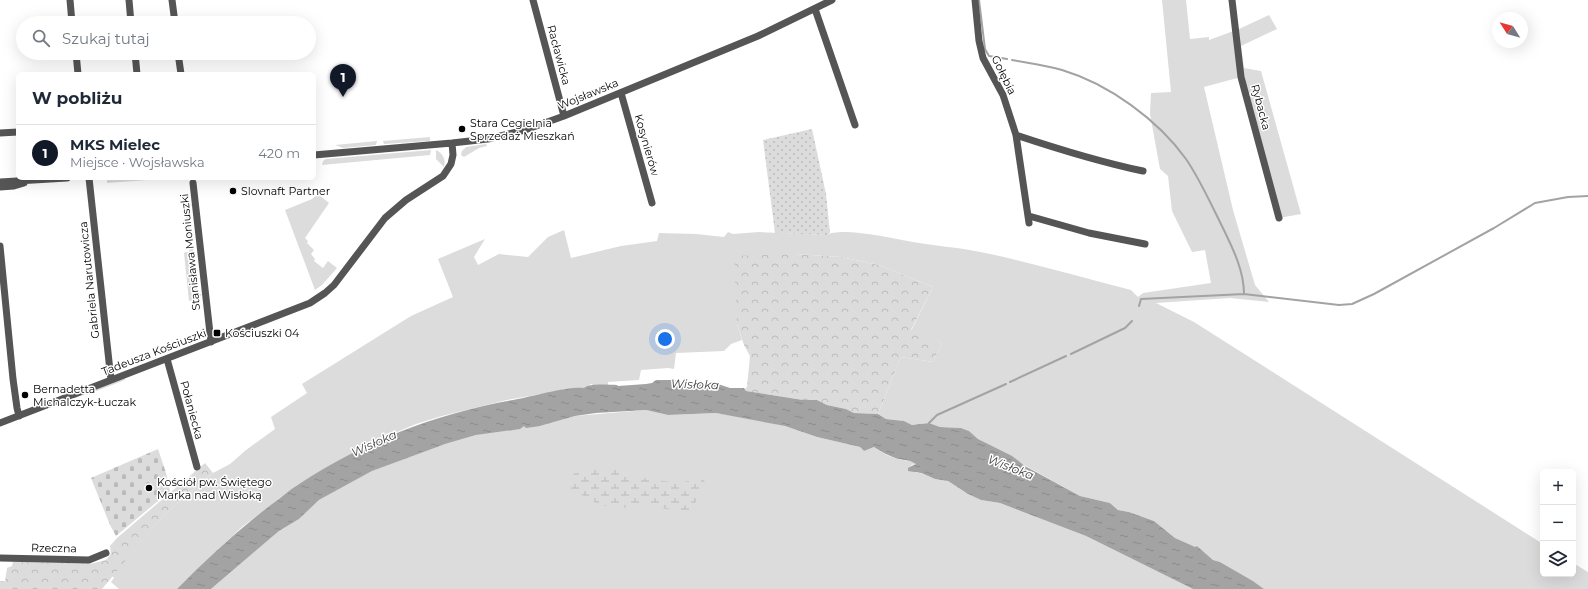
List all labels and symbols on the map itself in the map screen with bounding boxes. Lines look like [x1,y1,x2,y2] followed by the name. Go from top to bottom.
[1492,12,1528,48] north arrow
[544,23,574,87] street label: Racławicka
[988,53,1020,97] street label: Gołębia
[330,64,356,97] pin: 1
[556,75,620,113] street label: Wojsławska
[1248,83,1274,131] street label: Rybacka
[632,113,663,178] street label: Kosynierów
[470,116,575,143] place label: Stara Cegielnia Sprzedaż Mieszkań
[457,124,467,134] marker: Stara Cegielnia Sprzedaż Mieszkań
[241,184,330,198] place label: Slovnaft Partner
[228,186,238,196] marker: Slovnaft Partner
[177,193,203,311] street label: Stanisława Moniuszki
[76,221,102,339] street label: Gabriela Narutowicza
[100,326,208,378] street label: Tadeusza Kościuszki
[225,326,300,340] place label: Kościuszki 04
[212,328,222,338] marker: Kościuszki 04
[655,329,675,349] your location
[671,376,719,392] water label: Wisłoka
[177,379,207,441] street label: Połaniecka
[33,382,137,409] place label: Bernadetta Michalczyk-Łuczak
[20,390,30,400] marker: Bernadetta Michalczyk-Łuczak
[349,426,399,460] water label: Wisłoka
[986,451,1036,483] water label: Wisłoka
[157,475,272,502] place label: Kościół pw. Świętego Marka nad Wisłoką
[144,483,154,493] marker: Kościół pw. Świętego Marka nad Wisłoką
[31,541,77,555] street label: Rzeczna

